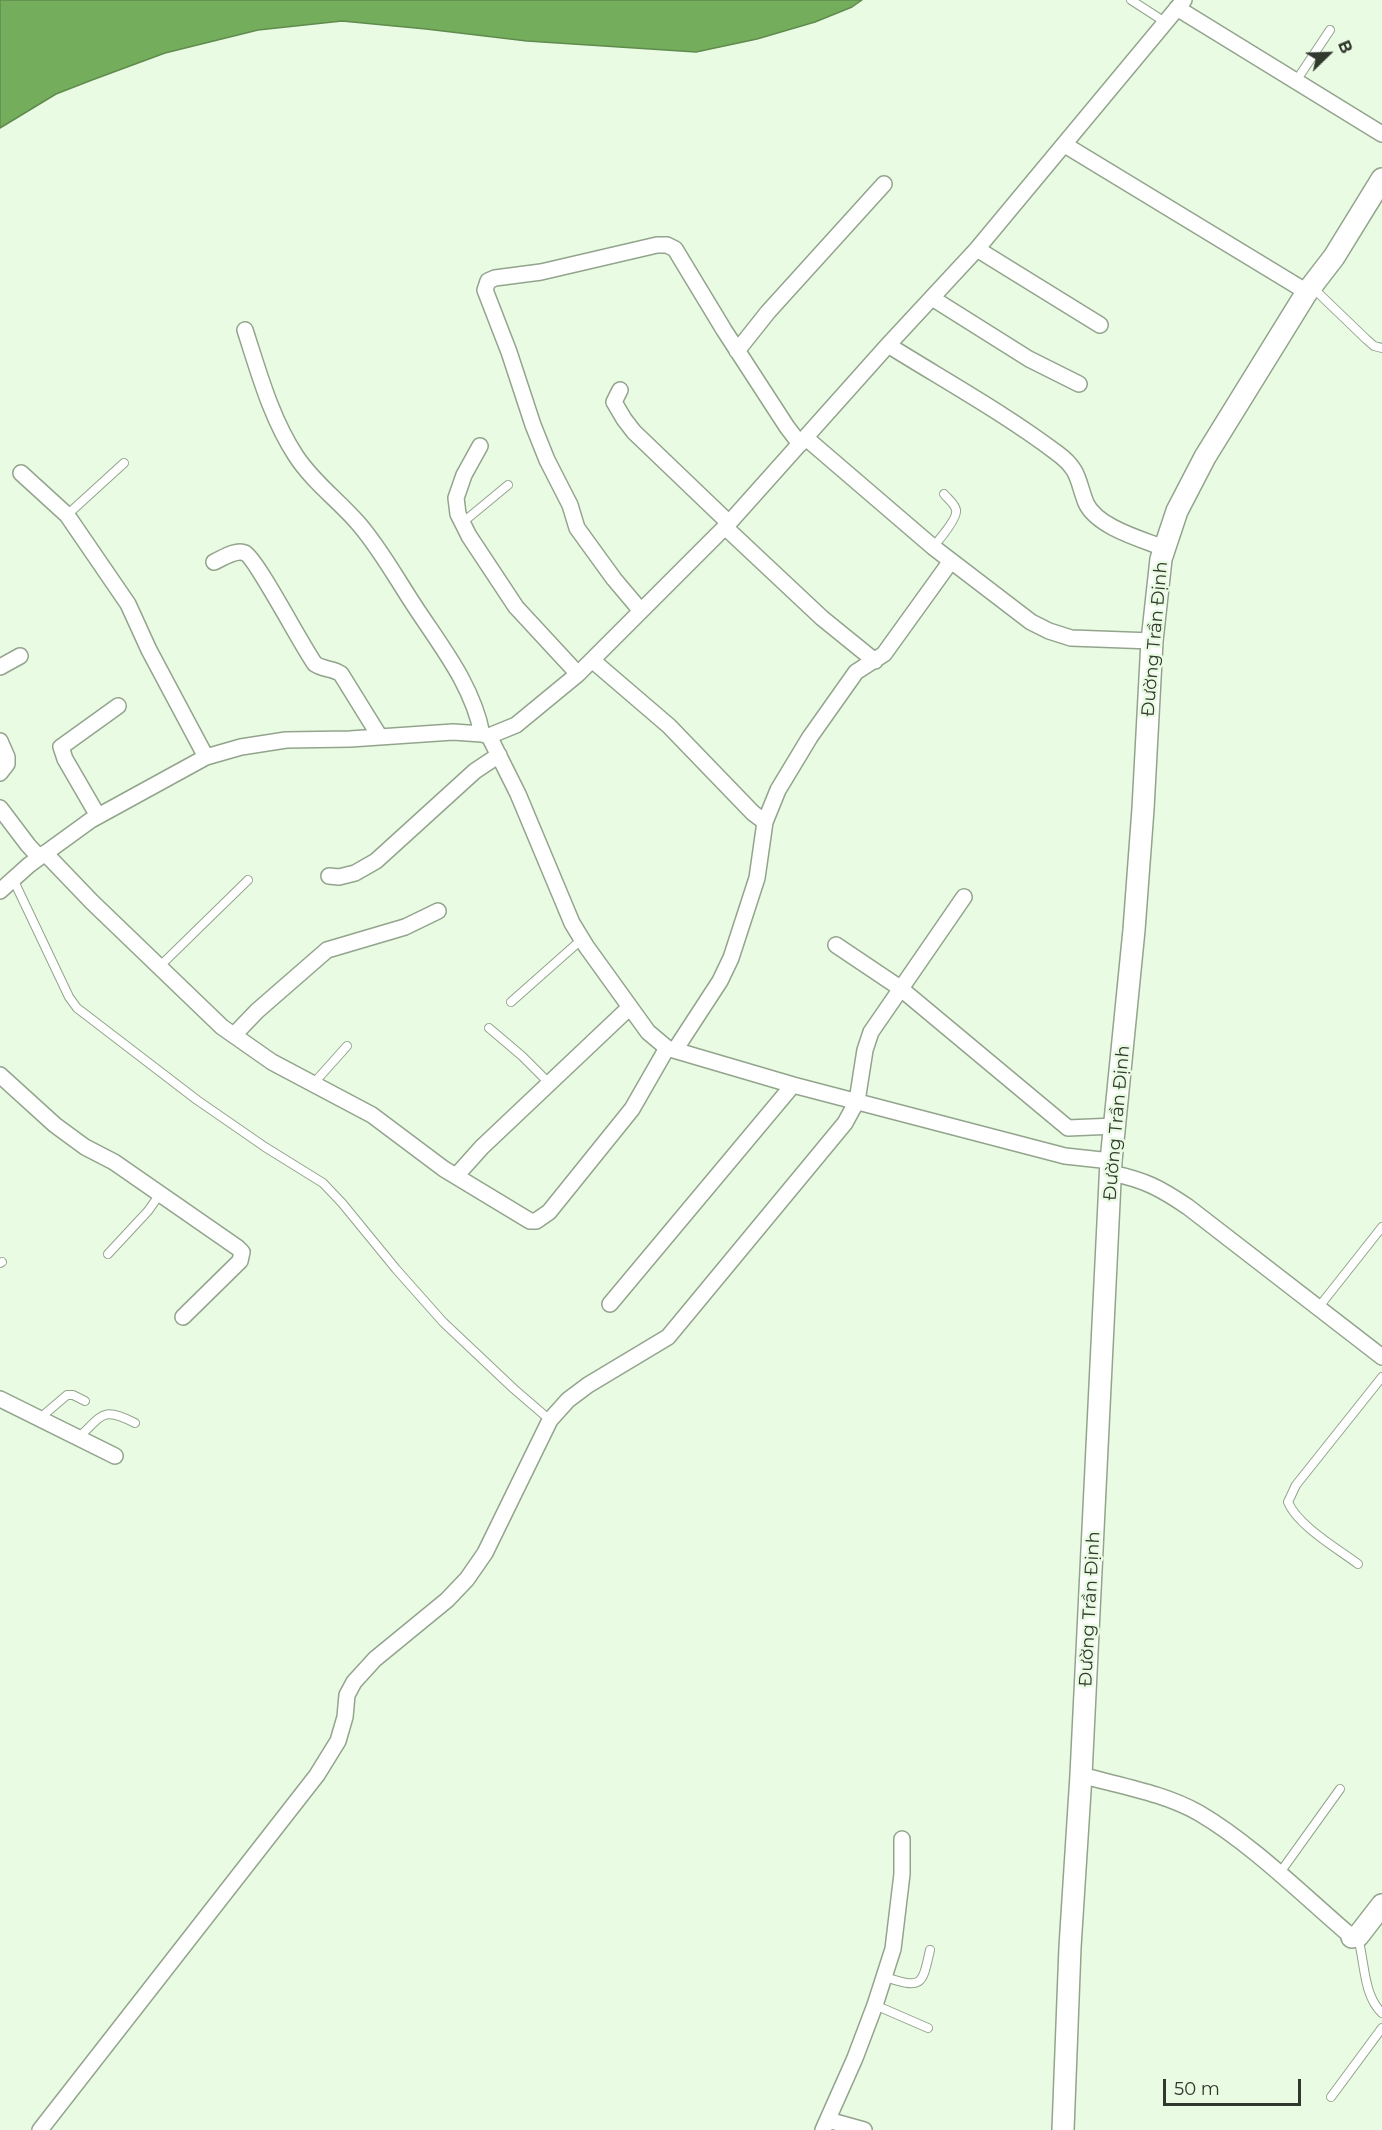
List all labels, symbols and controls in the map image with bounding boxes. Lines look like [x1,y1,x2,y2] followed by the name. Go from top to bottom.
[1298,24,1358,84] north arrow
[1334,37,1356,56] text: B
[1137,561,1173,717] street label: Đường Trần Định
[1099,1045,1135,1201] street label: Đường Trần Định
[1075,1531,1105,1687] street label: Đường Trần Định
[1166,2067,1304,2105] scale bar
[1174,2078,1220,2100] text: 50 m

